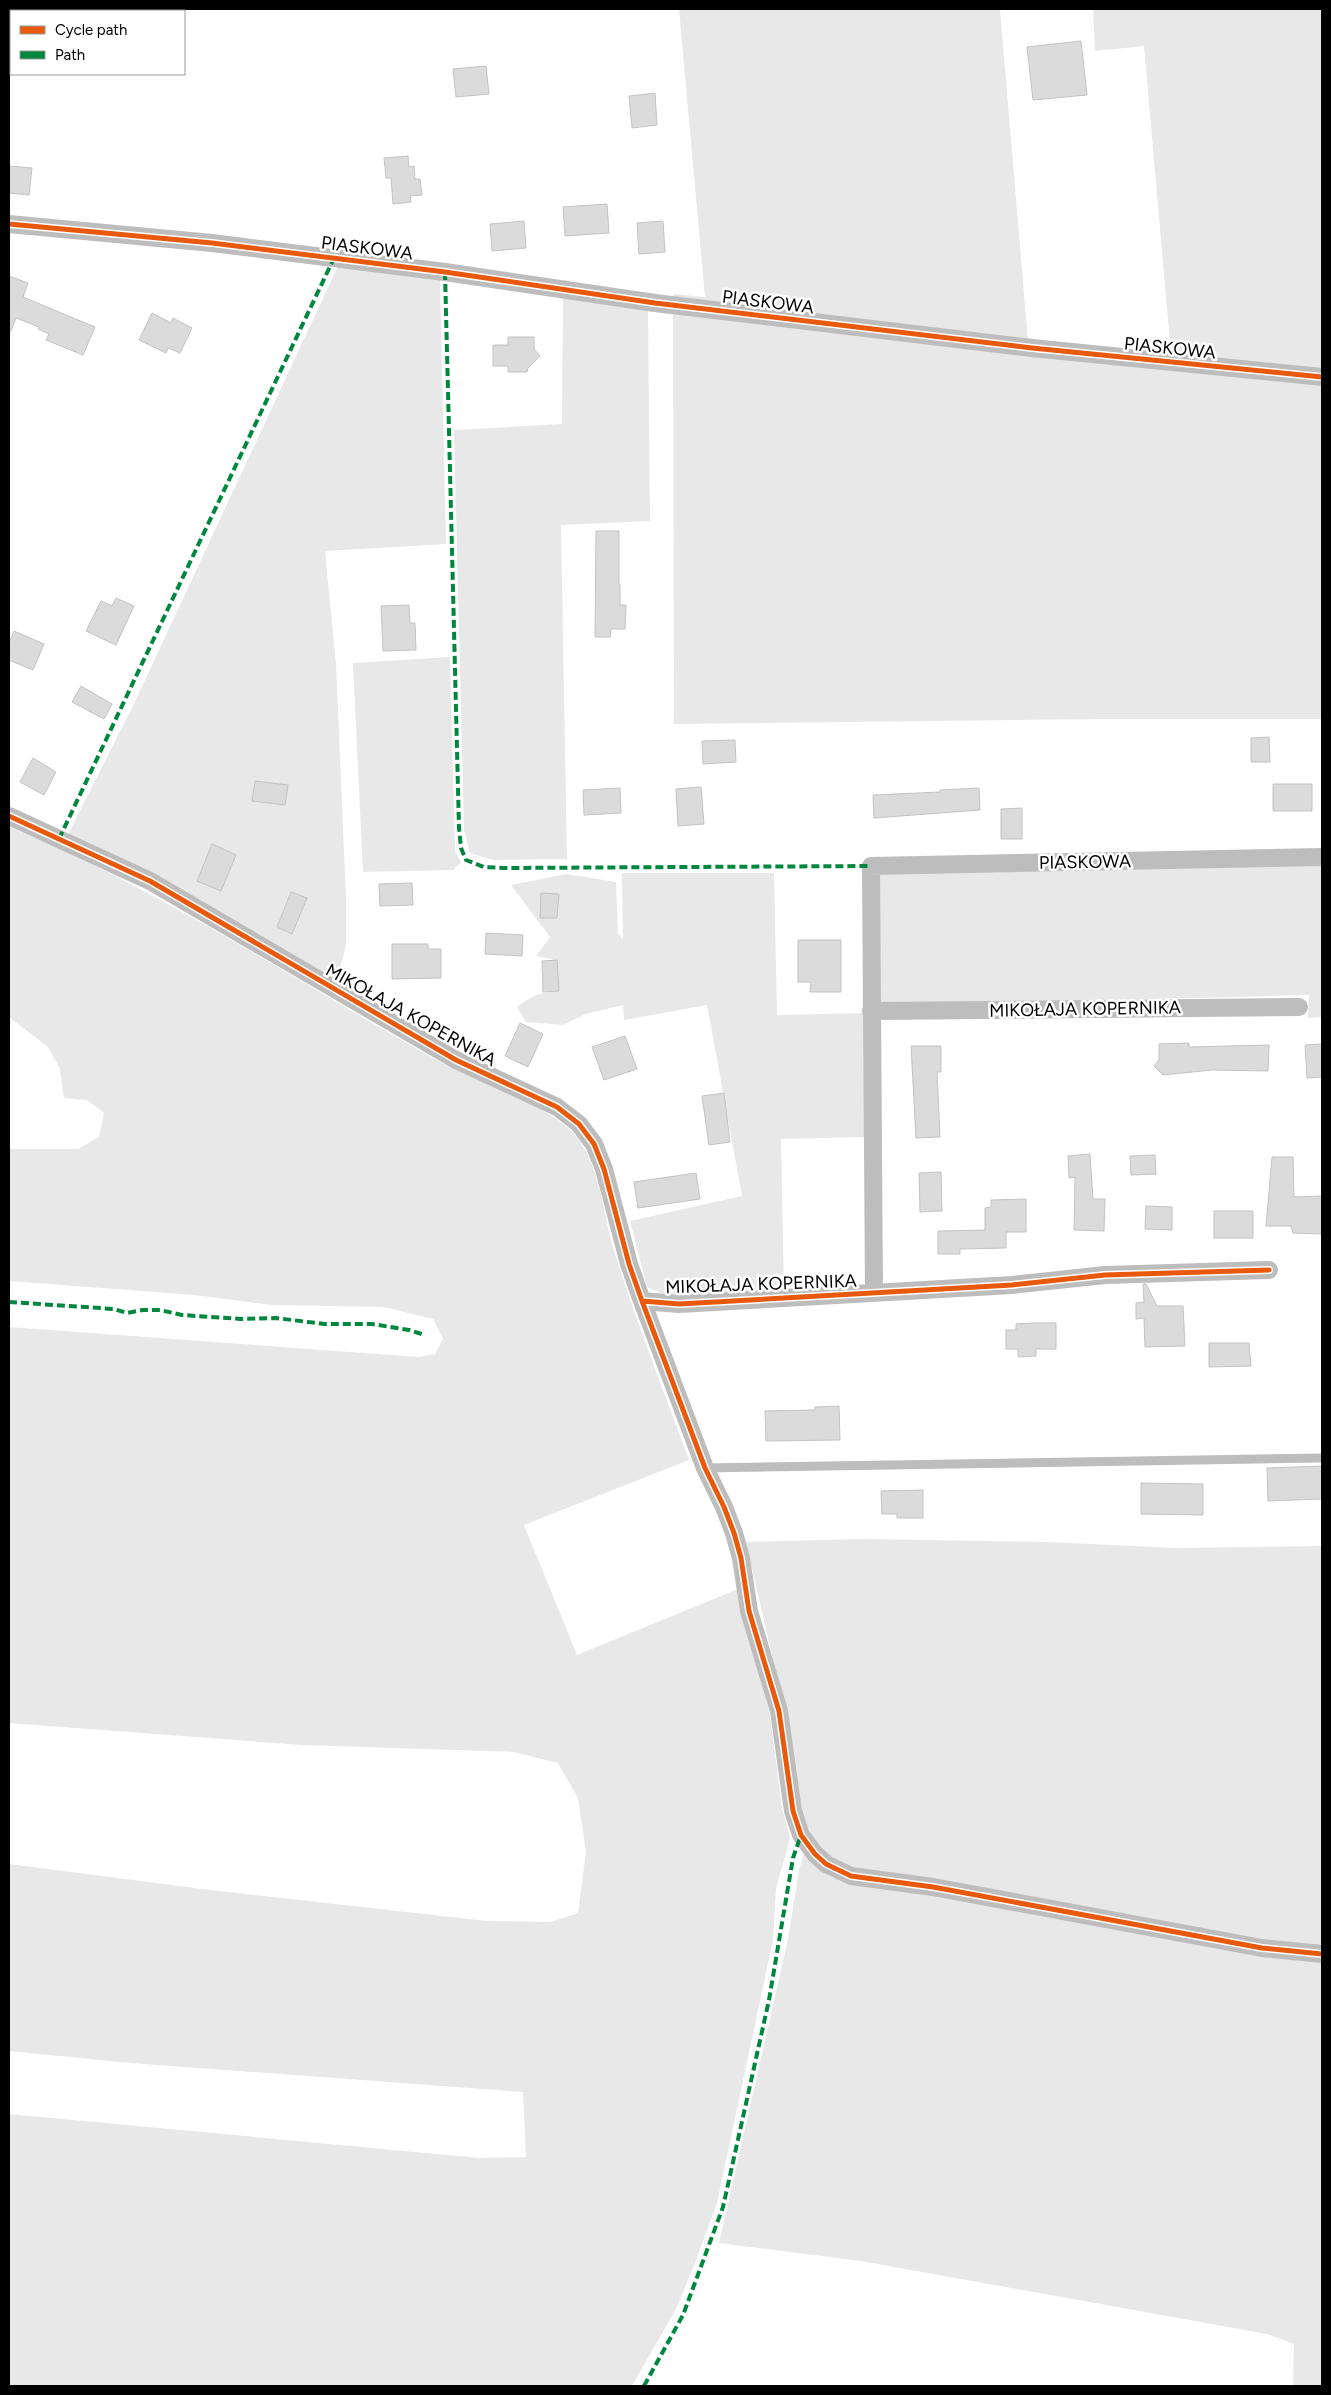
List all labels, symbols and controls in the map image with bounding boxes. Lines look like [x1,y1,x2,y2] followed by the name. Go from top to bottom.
[10,10,185,75] legend
[55,21,127,39] text: Cycle path
[55,46,85,64] text: Path
[320,231,414,265] street label: PIASKOWA
[721,285,815,319] street label: PIASKOWA
[1123,332,1217,364] street label: PIASKOWA
[1039,850,1131,874] street label: PIASKOWA
[322,959,500,1071] street label: MIKOŁAJA KOPERNIKA
[989,996,1181,1022] street label: MIKOŁAJA KOPERNIKA
[665,1270,857,1298] street label: MIKOŁAJA KOPERNIKA

